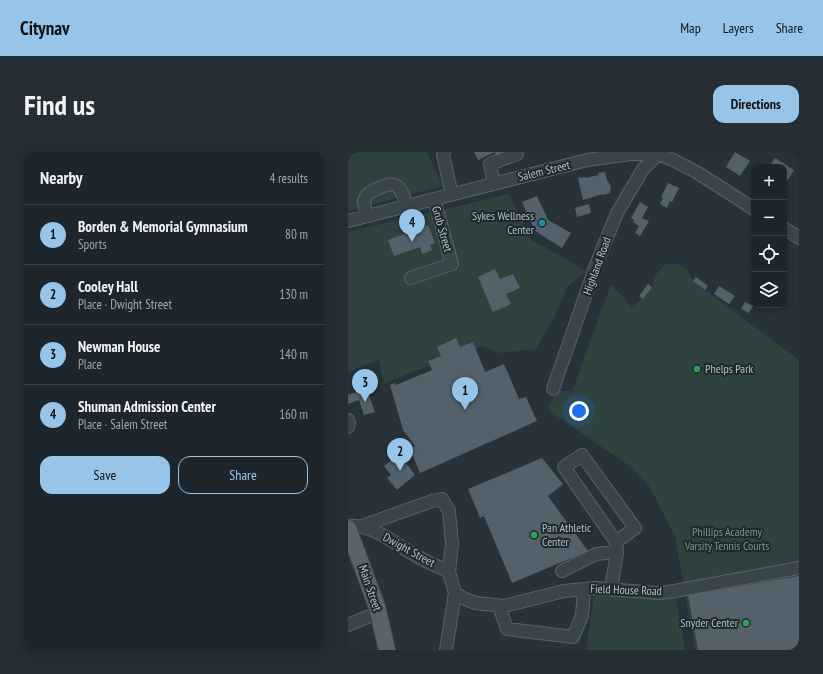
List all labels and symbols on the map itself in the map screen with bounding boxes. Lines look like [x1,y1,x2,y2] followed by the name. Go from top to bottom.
[516,157,572,184] street label: Salem Street
[429,204,456,254] street label: Grub Street
[472,208,535,237] place label: Sykes Wellness Center
[399,209,425,242] pin: 4
[537,218,547,228] marker: Sykes Wellness Center
[579,235,614,297] street label: Highland Road
[705,361,753,376] place label: Phelps Park
[692,364,702,374] marker: Phelps Park
[352,369,378,402] pin: 3
[452,377,478,410] pin: 1
[569,401,589,421] your location
[387,438,413,471] pin: 2
[542,520,592,549] place label: Pan Athletic Center
[684,524,769,553] park label: Phillips Academy Varsity Tennis Courts
[381,529,438,570] street label: Dwight Street
[529,530,539,540] marker: Pan Athletic Center
[356,563,386,613] street label: Main Street
[590,581,662,598] street label: Field House Road
[680,615,739,630] place label: Snyder Center
[741,618,751,628] marker: Snyder Center

